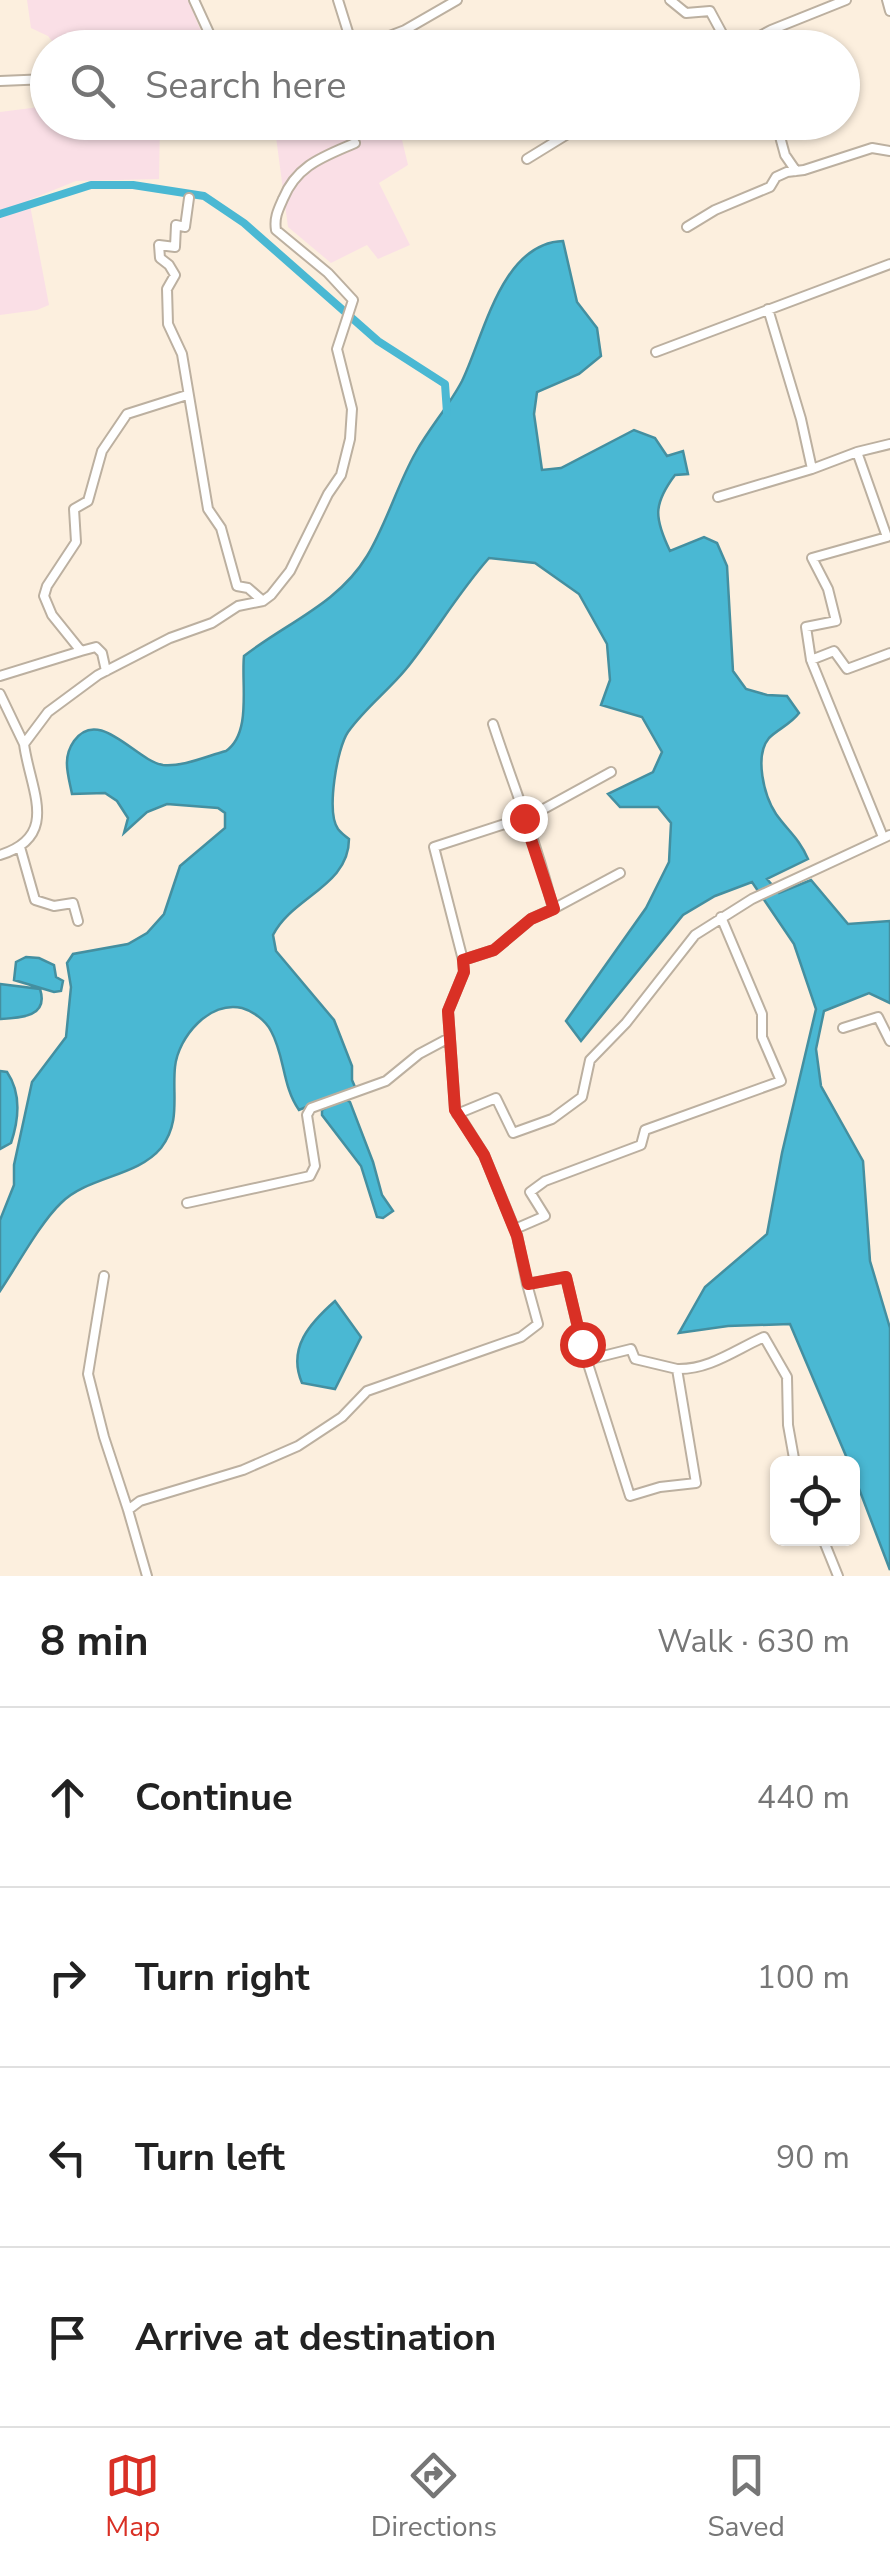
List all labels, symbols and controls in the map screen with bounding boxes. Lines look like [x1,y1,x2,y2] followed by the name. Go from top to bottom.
[30,30,860,140] search box
[65,58,120,113] icon: search
[145,60,346,111] text: Search here
[502,796,548,842] route end
[560,1322,606,1368] route start
[770,1456,860,1546] map controls
[770,1456,860,1546] button: locate
[40,1613,149,1670] text: 8 min
[657,1620,850,1663] text: Walk · 630 m
[40,1770,95,1825] icon: ahead
[135,1772,293,1823] text: Continue
[757,1776,850,1819] text: 440 m
[40,1950,95,2005] icon: right
[135,1952,310,2003] text: Turn right
[757,1956,850,1999] text: 100 m
[40,2130,95,2185] icon: left
[135,2132,285,2183] text: Turn left
[776,2136,850,2179] text: 90 m
[40,2310,95,2365] icon: arrive
[135,2312,496,2363] text: Arrive at destination
[105,2448,160,2546] tab: Map
[371,2448,497,2546] tab: Directions
[707,2448,785,2546] tab: Saved

